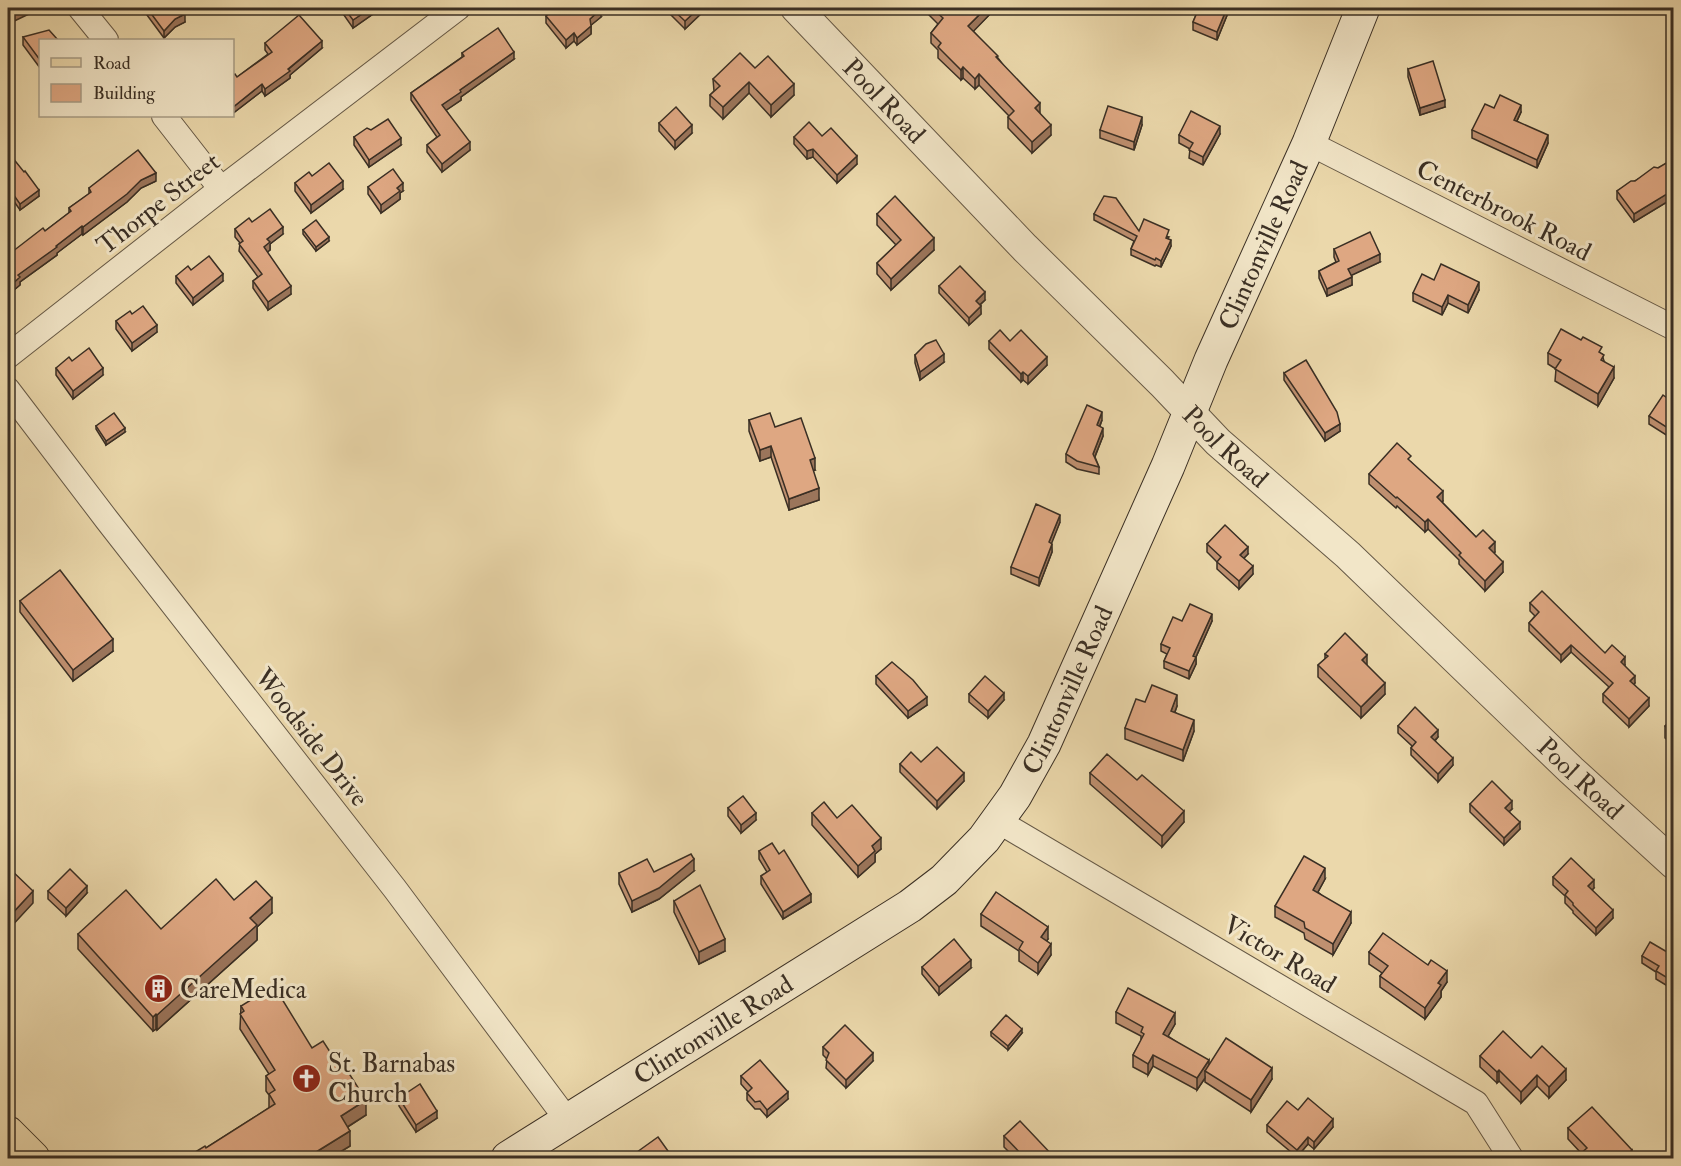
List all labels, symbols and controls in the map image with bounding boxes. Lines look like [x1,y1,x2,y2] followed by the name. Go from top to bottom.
[39,39,234,117] legend
[93,52,131,75] text: Road
[835,52,932,151] street label: Pool Road
[93,82,156,105] text: Building
[91,146,227,263] street label: Thorpe Street
[1411,153,1596,269] street label: Centerbrook Road
[1212,156,1316,335] street label: Clintonville Road
[1175,399,1274,495] street label: Pool Road
[1015,601,1121,780] street label: Clintonville Road
[247,661,375,813] street label: Woodside Drive
[1530,731,1630,827] street label: Pool Road
[1217,909,1342,1001] street label: Victor Road
[628,968,799,1092] street label: Clintonville Road
[143,973,175,1005] building icon: CareMedica
[180,974,307,1006] place label: CareMedica
[328,1048,455,1110] place label: St. Barnabas Church
[291,1062,323,1094] church icon: St. Barnabas Church

